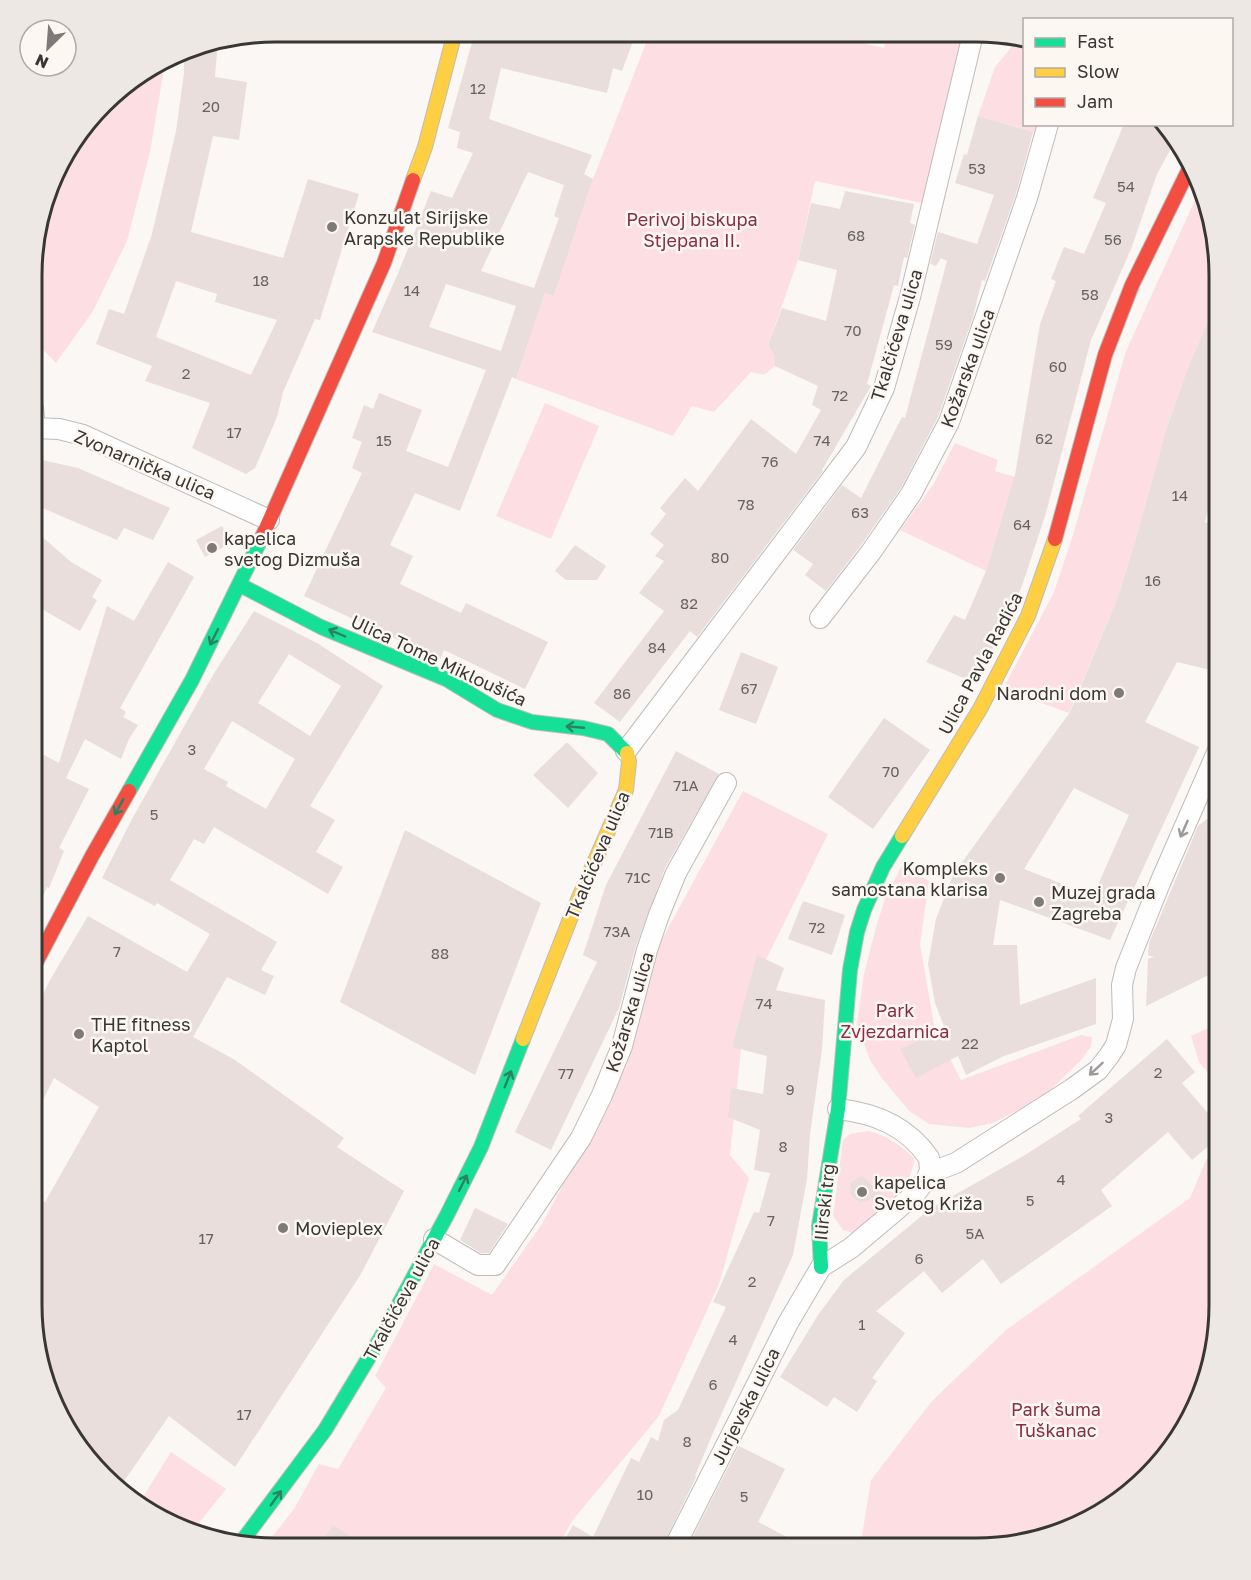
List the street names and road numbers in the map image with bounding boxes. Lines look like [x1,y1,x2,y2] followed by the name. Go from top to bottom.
[865,266,927,404] street label: Tkalčićeva ulica
[935,306,999,430] street label: Kožarska ulica
[71,424,219,504] street label: Zvonarnička ulica
[933,588,1027,738] street label: Ulica Pavla Radića
[348,610,530,710] street label: Ulica Tome Mikloušića
[560,788,634,922] street label: Tkalčićeva ulica
[600,949,658,1075] street label: Kožarska ulica
[809,1162,839,1242] street label: Ilirski trg
[358,1234,444,1364] street label: Tkalčićeva ulica
[706,1344,784,1468] street label: Jurjevska ulica

